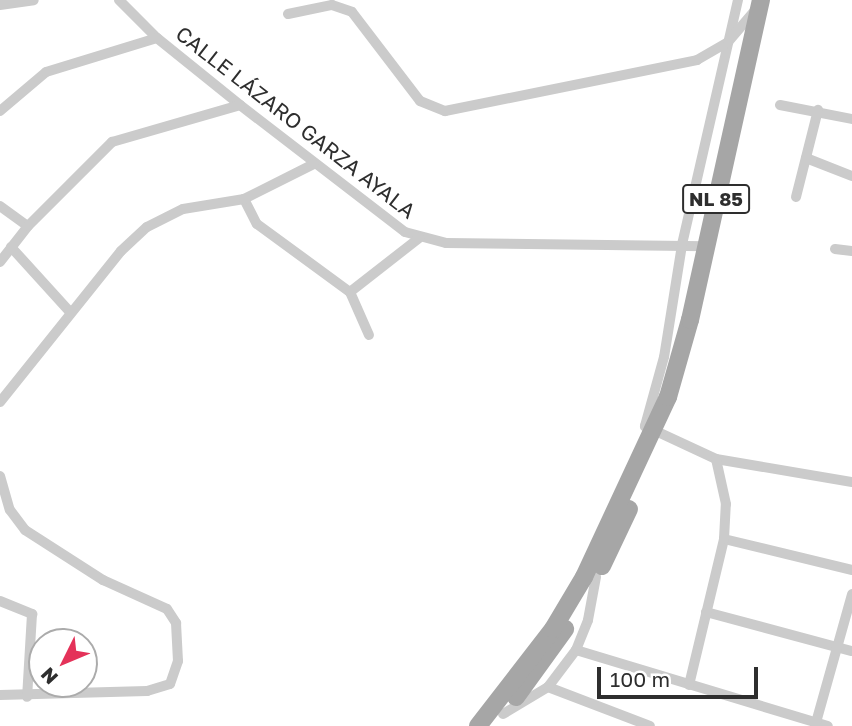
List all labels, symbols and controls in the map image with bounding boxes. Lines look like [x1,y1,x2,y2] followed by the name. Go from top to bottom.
[171,21,421,223] street label: CALLE LÁZARO GARZA AYALA
[681,183,751,214] road number: NL 85
[28,628,98,698] north arrow
[600,652,761,696] scale bar
[35,663,62,689] text: N
[610,666,670,692] text: 100 m

